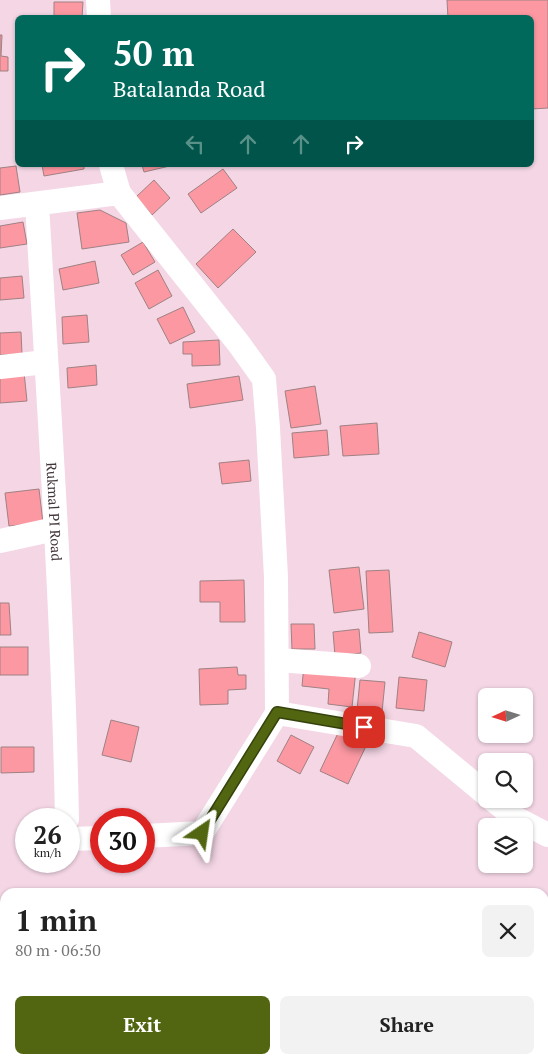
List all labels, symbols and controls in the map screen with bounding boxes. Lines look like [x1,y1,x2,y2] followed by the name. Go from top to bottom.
[113,30,194,76] text: 50 m
[30,35,95,100] icon: right
[113,74,265,103] text: Batalanda Road
[181,130,209,158] icon: left
[234,130,262,158] icon: ahead
[287,130,315,158] icon: ahead
[340,130,368,158] icon: right
[43,462,67,562] street label: Rukmal PI Road
[478,688,532,742] north arrow
[478,688,533,873] map controls
[343,706,385,748] pin
[350,713,378,741] icon: arrive
[478,753,533,808] button: search
[175,806,227,858] position arrow
[90,808,155,873] speed limit sign: 30
[33,818,62,851] text: 26
[478,818,533,873] button: layers
[34,845,61,860] text: km/h
[15,900,97,940] text: 1 min
[482,905,534,957] button: close
[15,939,101,961] text: 80 m · 06:50
[15,996,270,1054] button: Exit
[280,996,534,1054] button: Share

